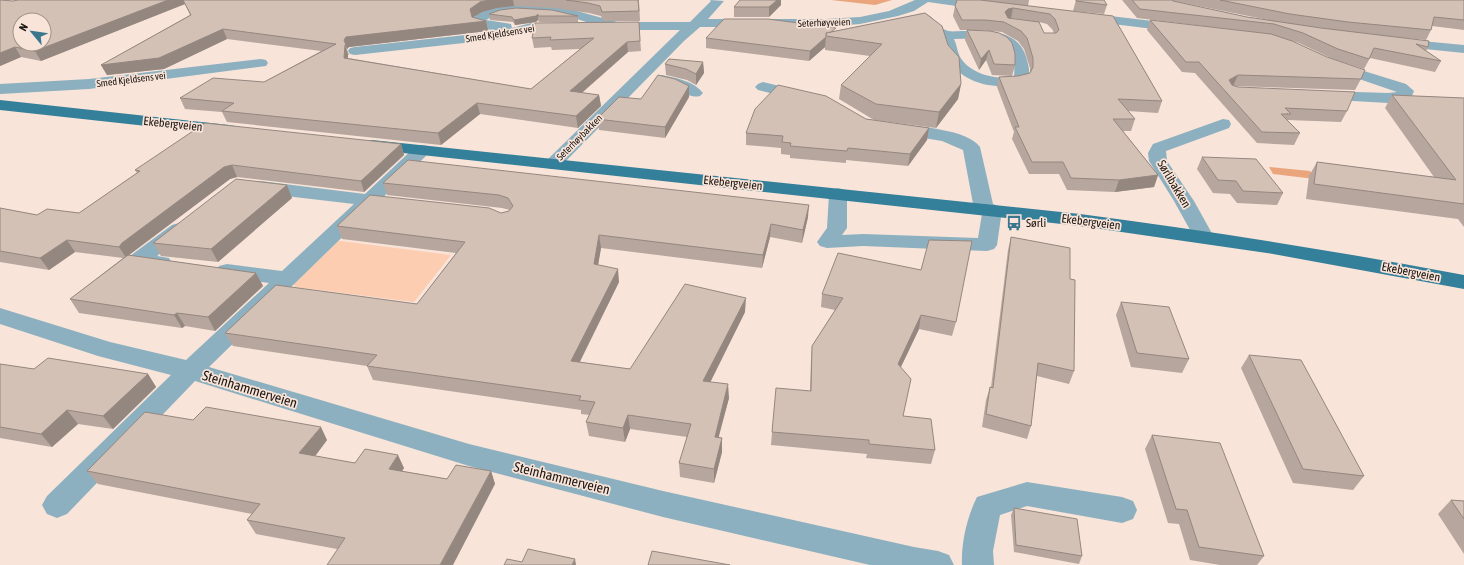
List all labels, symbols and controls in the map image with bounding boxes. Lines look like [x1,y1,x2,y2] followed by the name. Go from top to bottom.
[12,12,52,52] north arrow
[797,16,851,29] street label: Seterhøyveien
[16,21,30,33] text: N
[465,23,535,44] street label: Smed Kjeldsens vei
[96,70,166,89] street label: Smed Kjeldsens vei
[554,112,605,162] street label: Seterhøybakken
[143,114,203,134] street label: Ekebergveien
[1154,158,1194,210] street label: Sørlibakken
[703,173,763,193] street label: Ekebergveien
[1061,211,1121,233] street label: Ekebergveien
[1005,214,1023,232] bus stop icon: Sørli
[1026,216,1046,230] place label: Sørli
[1381,259,1441,285] street label: Ekebergveien
[201,367,299,411] street label: Steinhammerveien
[512,458,612,498] street label: Steinhammerveien

